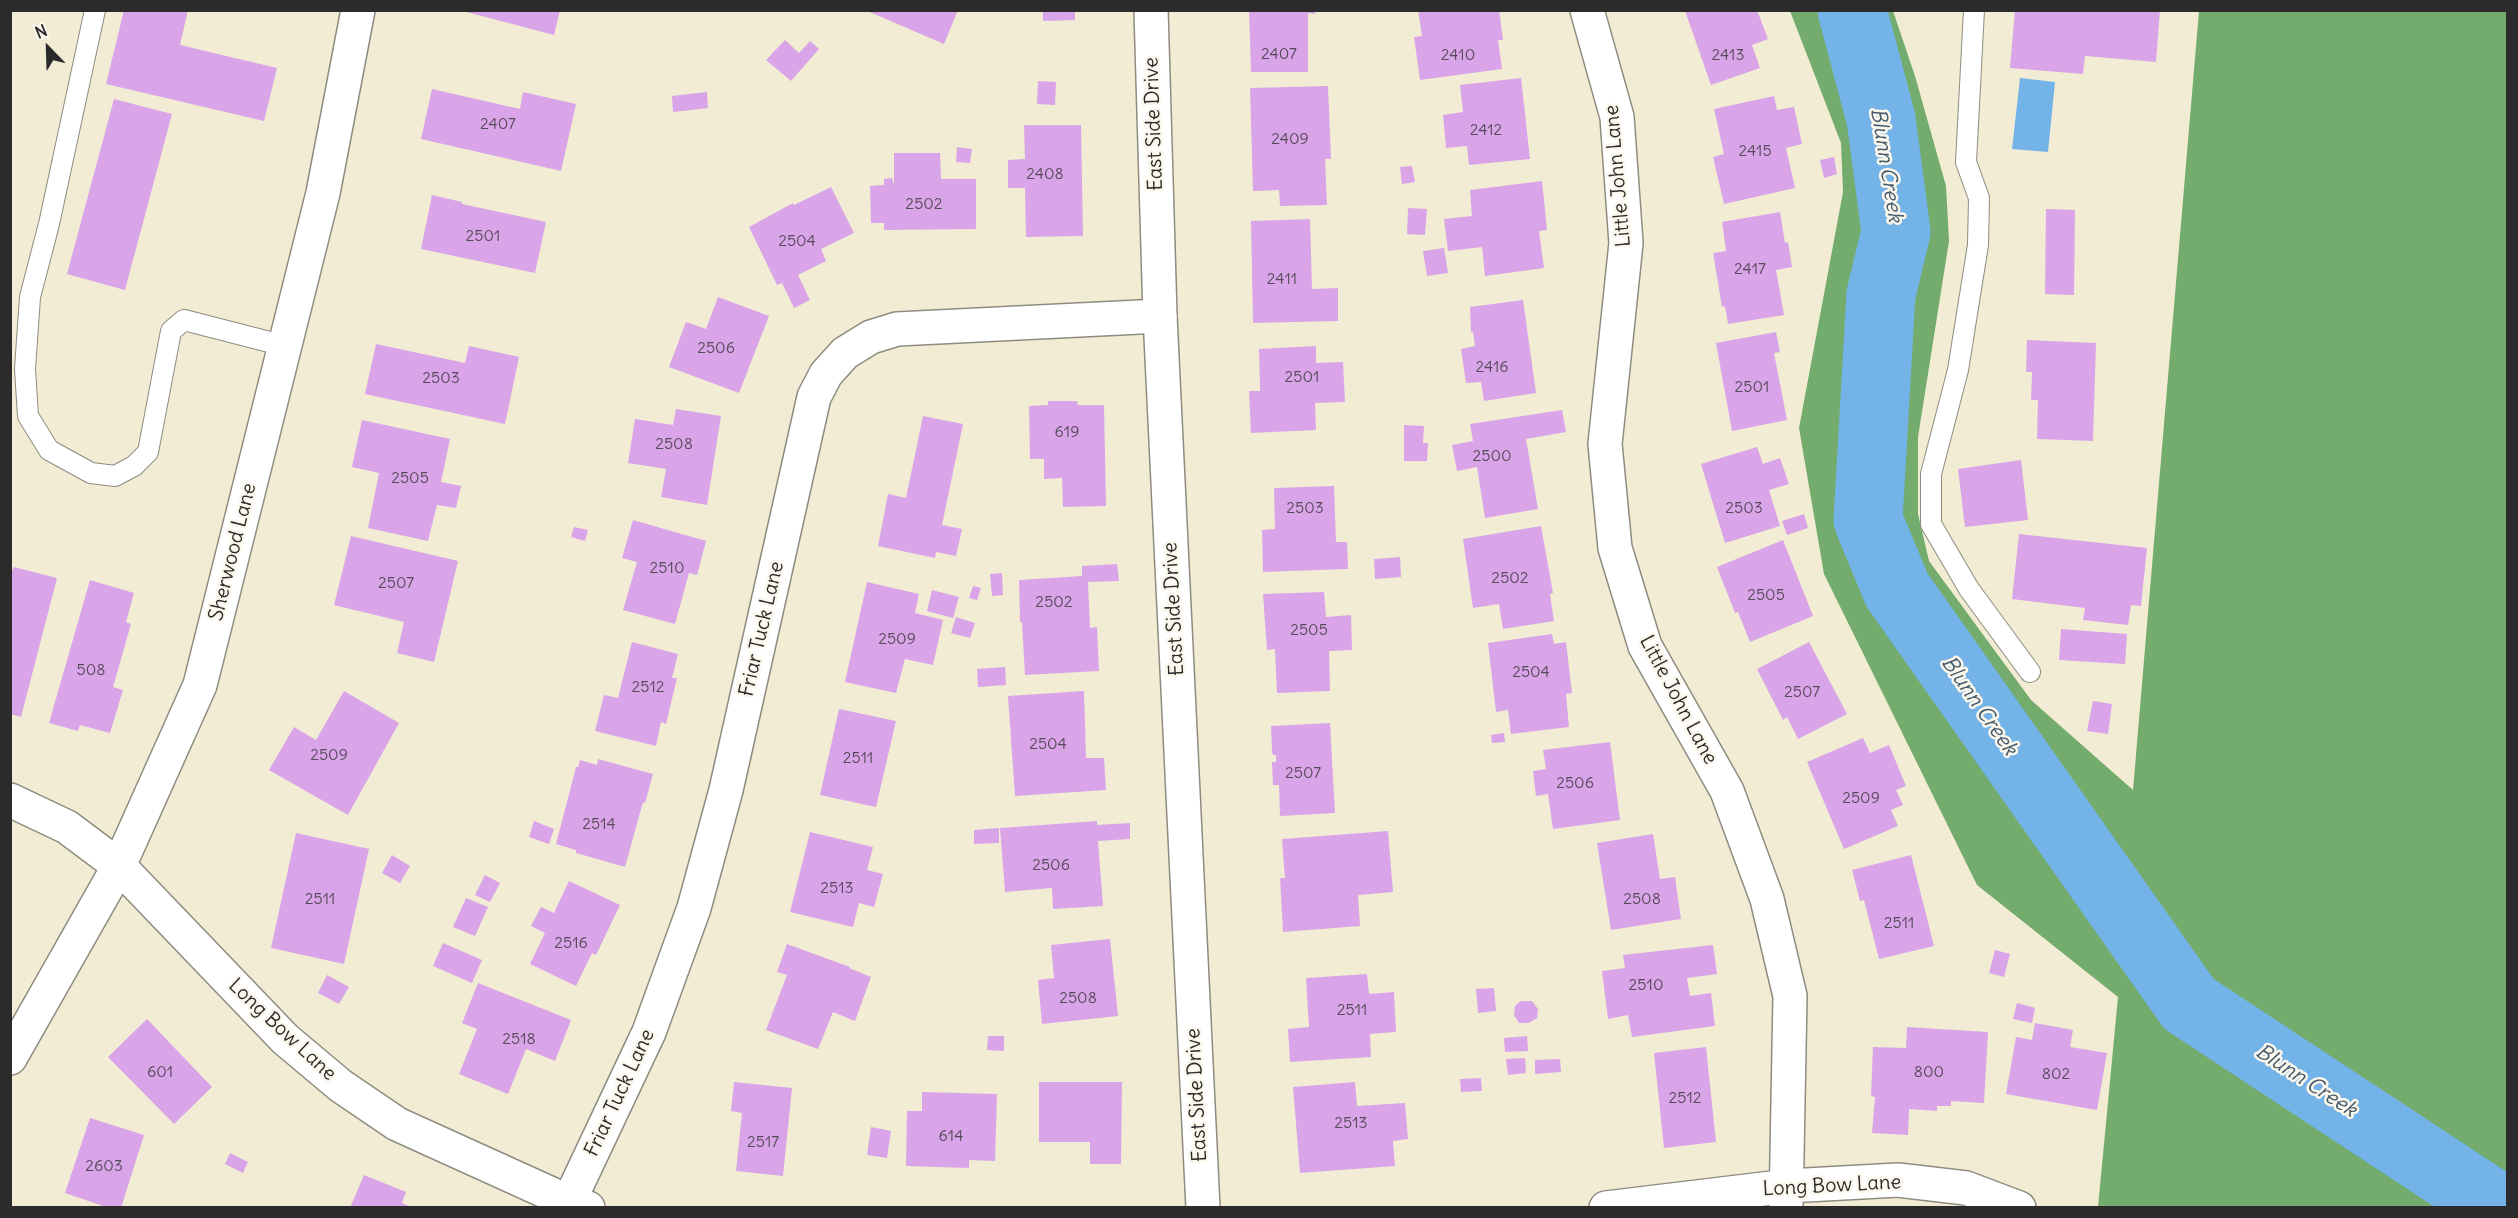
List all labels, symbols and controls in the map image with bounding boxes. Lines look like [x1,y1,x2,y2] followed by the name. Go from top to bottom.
[18,18,78,78] north arrow
[32,20,50,43] text: N
[1261,44,1297,64] house number: 2407
[1441,45,1475,65] house number: 2410
[1711,45,1745,65] house number: 2413
[1140,57,1168,191] street label: East Side Drive
[1600,104,1636,248] street label: Little John Lane
[1865,106,1907,224] water label: Blunn Creek
[480,114,516,134] house number: 2407
[1470,120,1502,140] house number: 2412
[1271,129,1309,149] house number: 2409
[1738,141,1772,161] house number: 2415
[1026,164,1064,184] house number: 2408
[905,194,943,214] house number: 2502
[466,226,500,246] house number: 2501
[778,231,816,251] house number: 2504
[1734,259,1766,279] house number: 2417
[1267,269,1297,289] house number: 2411
[697,338,735,358] house number: 2506
[1475,357,1509,377] house number: 2416
[1285,367,1319,387] house number: 2501
[422,368,460,388] house number: 2503
[1735,377,1769,397] house number: 2501
[1055,422,1079,442] house number: 619
[655,434,693,454] house number: 2508
[1472,446,1512,466] house number: 2500
[391,468,429,488] house number: 2505
[204,481,262,623] street label: Sherwood Lane
[1286,498,1324,518] house number: 2503
[1725,498,1763,518] house number: 2503
[1159,542,1189,676] street label: East Side Drive
[650,558,684,578] house number: 2510
[735,559,789,699] street label: Friar Tuck Lane
[1491,568,1529,588] house number: 2502
[378,573,414,593] house number: 2507
[1747,585,1785,605] house number: 2505
[1035,592,1073,612] house number: 2502
[1290,620,1328,640] house number: 2505
[878,629,916,649] house number: 2509
[1634,631,1722,769] street label: Little John Lane
[1936,652,2022,760] water label: Blunn Creek
[77,660,105,680] house number: 508
[1512,662,1550,682] house number: 2504
[631,677,665,697] house number: 2512
[1784,682,1820,702] house number: 2507
[1029,734,1067,754] house number: 2504
[310,745,348,765] house number: 2509
[843,748,873,768] house number: 2511
[1285,763,1321,783] house number: 2507
[1556,773,1594,793] house number: 2506
[1842,788,1880,808] house number: 2509
[582,814,616,834] house number: 2514
[1032,855,1070,875] house number: 2506
[820,878,854,898] house number: 2513
[305,889,335,909] house number: 2511
[1623,889,1661,909] house number: 2508
[1884,913,1914,933] house number: 2511
[554,933,588,953] house number: 2516
[223,974,341,1086] street label: Long Bow Lane
[1629,975,1663,995] house number: 2510
[1059,988,1097,1008] house number: 2508
[1337,1000,1367,1020] house number: 2511
[580,1026,660,1160] street label: Friar Tuck Lane
[1182,1028,1212,1162] street label: East Side Drive
[502,1029,536,1049] house number: 2518
[2251,1039,2361,1123] water label: Blunn Creek
[147,1062,173,1082] house number: 601
[1914,1062,1944,1082] house number: 800
[2042,1064,2070,1084] house number: 802
[1668,1088,1702,1108] house number: 2512
[1334,1113,1368,1133] house number: 2513
[939,1126,963,1146] house number: 614
[747,1132,779,1152] house number: 2517
[85,1156,123,1176] house number: 2603
[1762,1170,1902,1202] street label: Long Bow Lane

